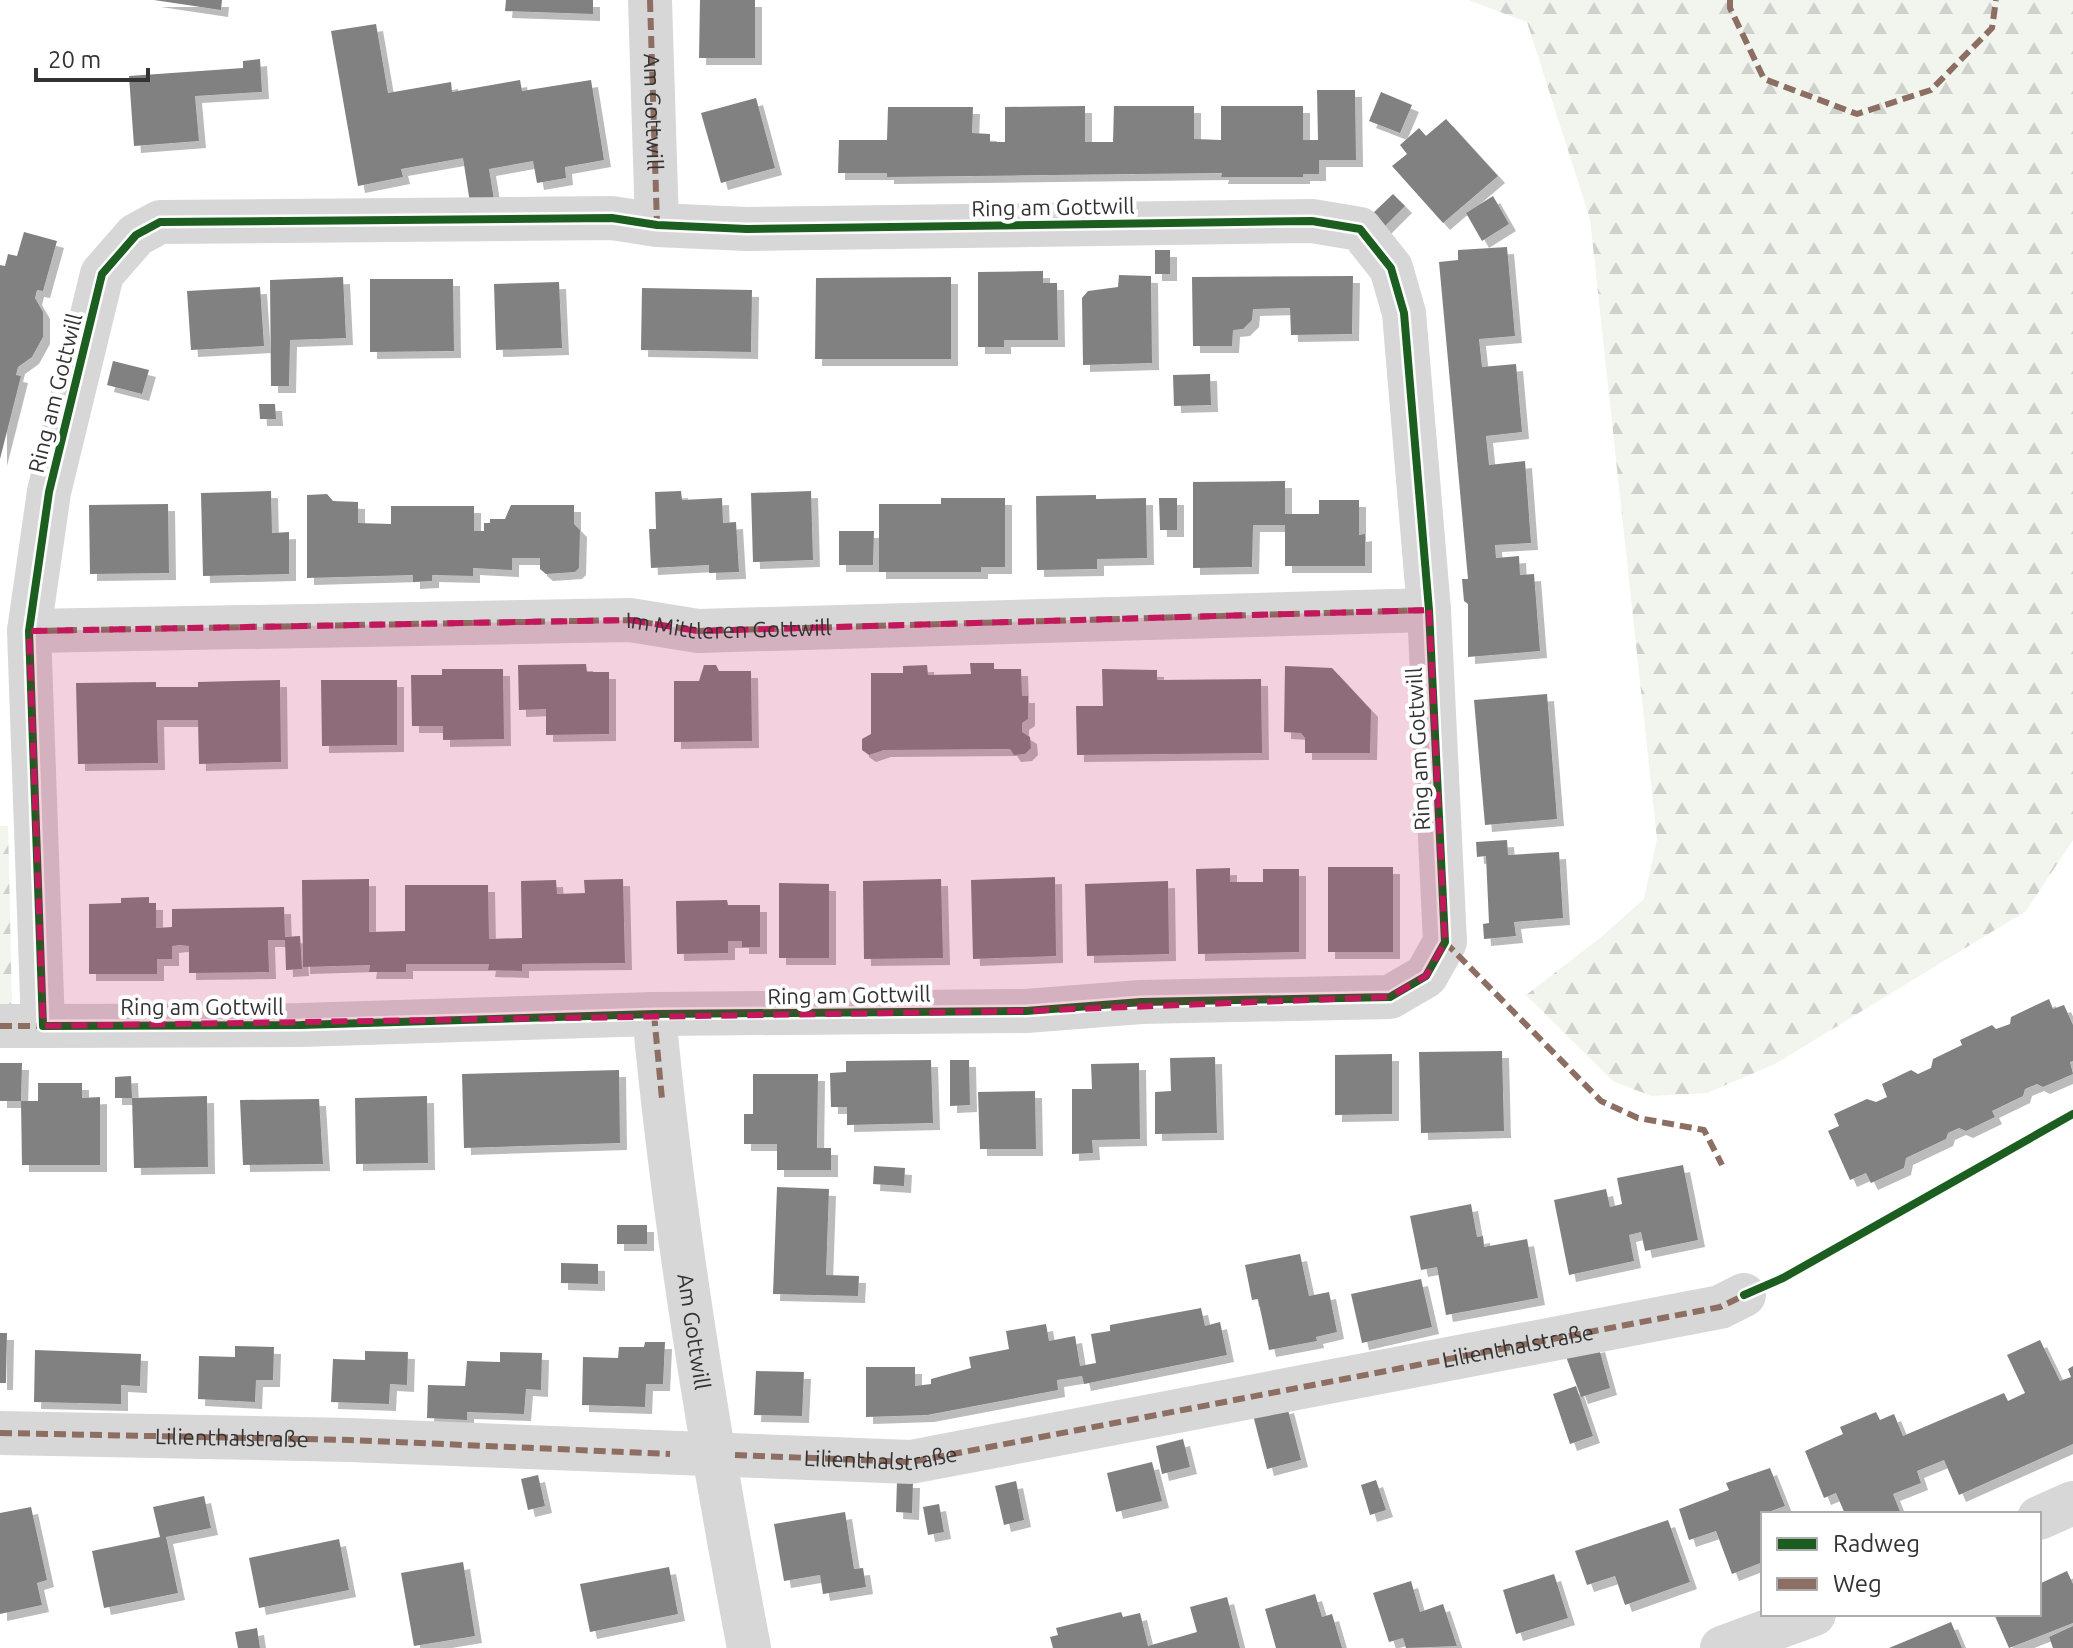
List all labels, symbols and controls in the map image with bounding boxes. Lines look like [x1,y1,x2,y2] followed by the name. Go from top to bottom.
[36,32,148,82] scale bar
[48,46,101,73] text: 20 m
[640,53,668,171] street label: Am Gottwill
[971,193,1135,220] street label: Ring am Gottwill
[23,310,86,475] street label: Ring am Gottwill
[626,607,832,643] street label: Im Mittleren Gottwill
[1401,667,1434,831] street label: Ring am Gottwill
[767,981,931,1008] street label: Ring am Gottwill
[120,994,284,1019] street label: Ring am Gottwill
[673,1272,716,1391] street label: Am Gottwill
[1440,1318,1596,1372] street label: Lilienthalstraße
[155,1423,309,1451] street label: Lilienthalstraße
[803,1440,959,1474] street label: Lilienthalstraße
[1761,1512,2041,1616] legend
[1833,1530,1920,1557] text: Radweg
[1833,1570,1882,1597] text: Weg

